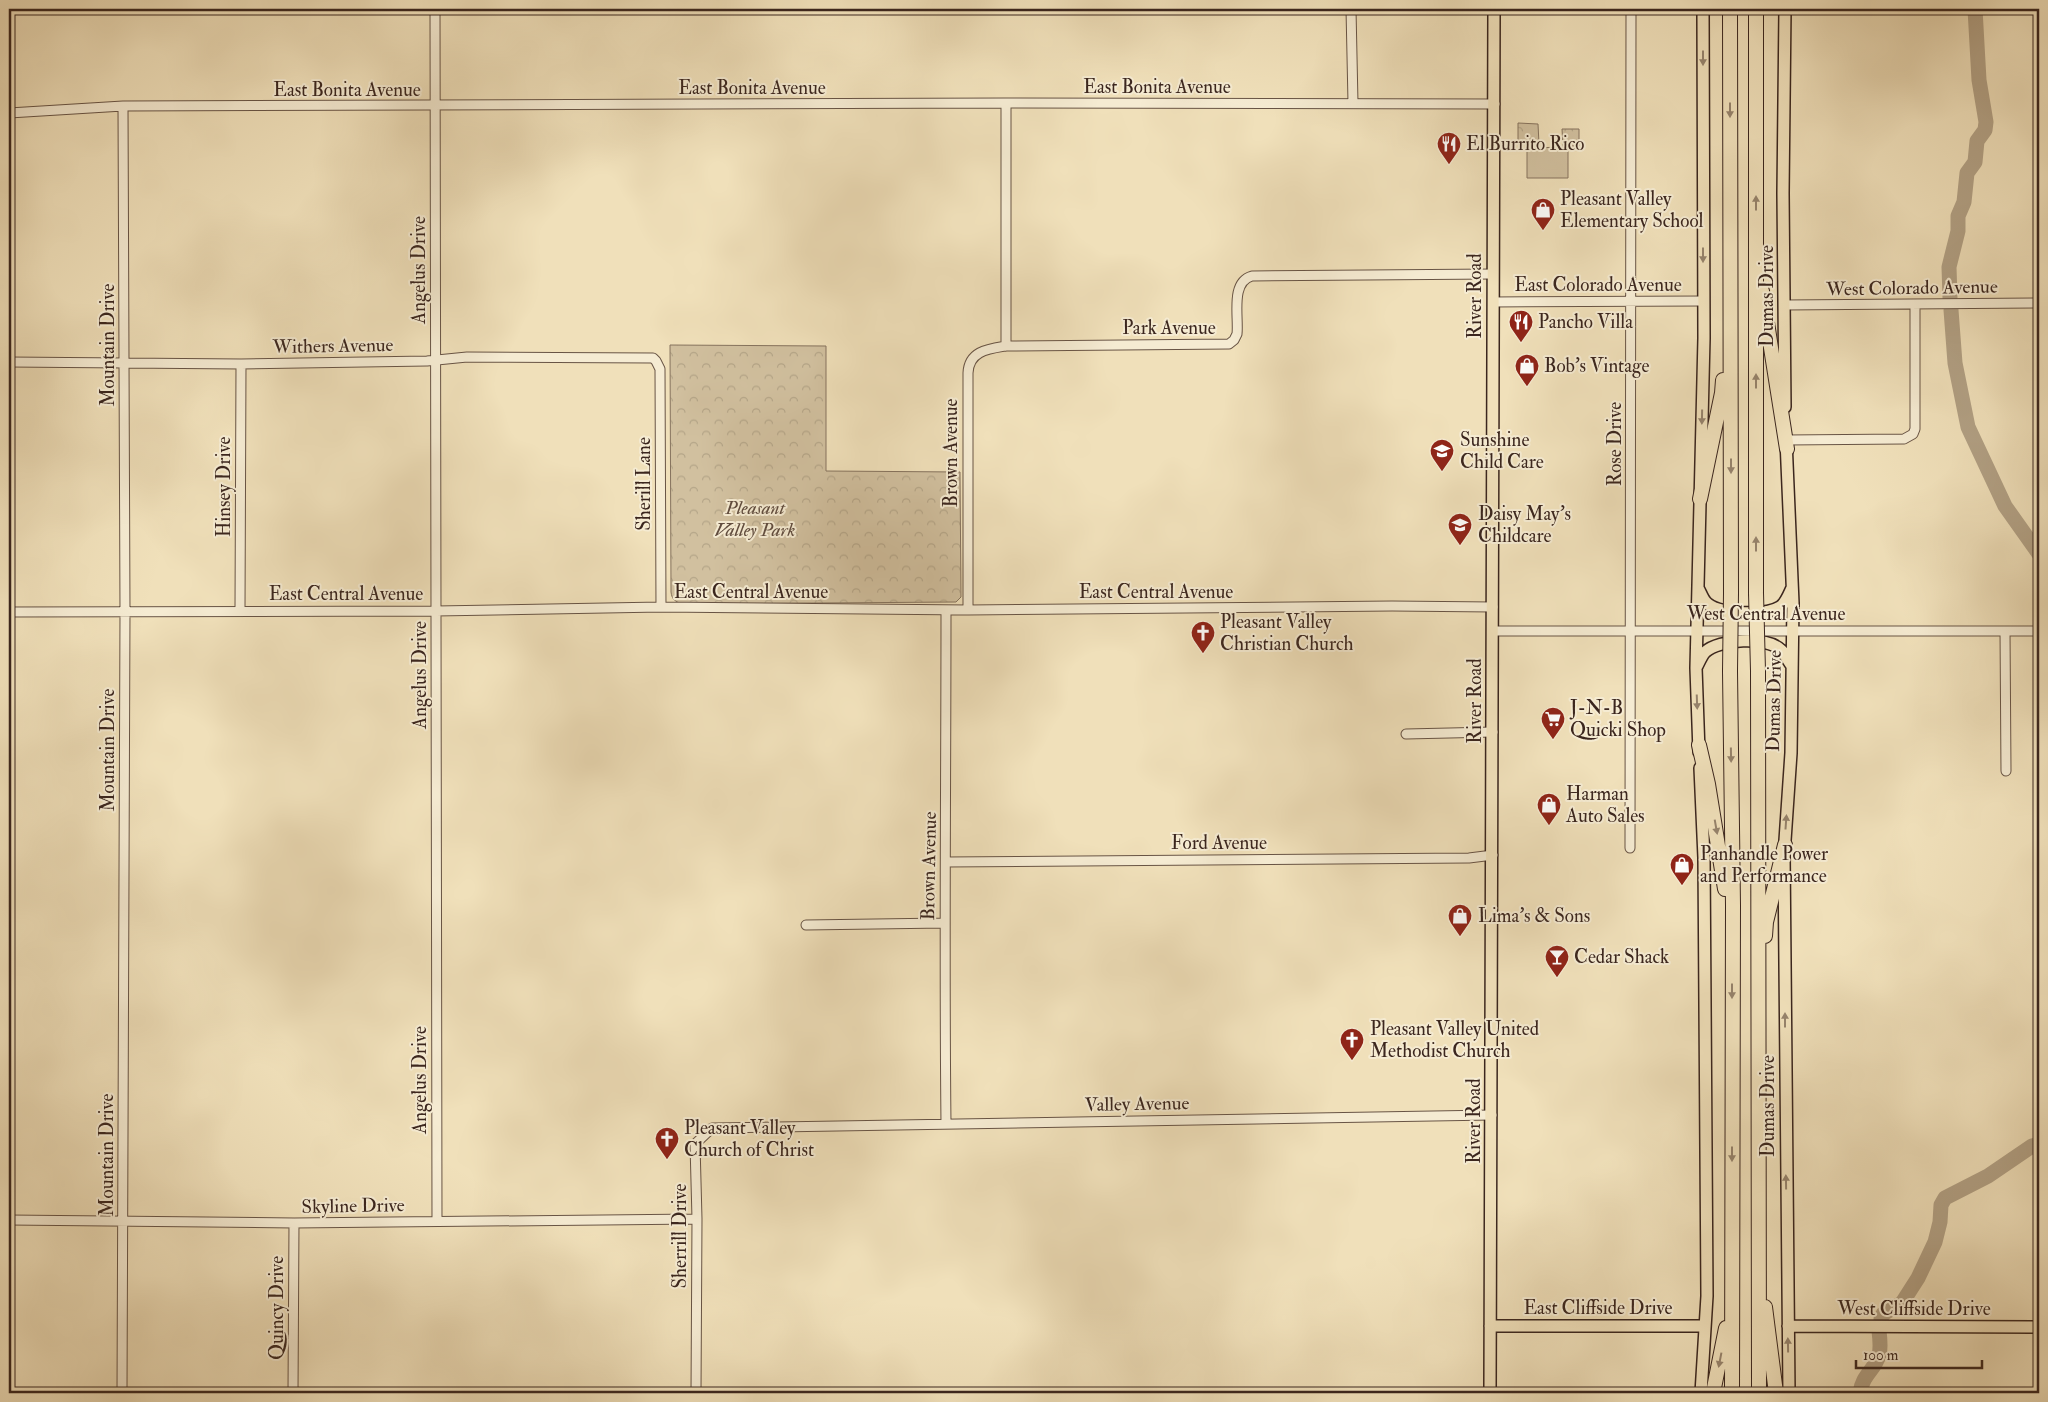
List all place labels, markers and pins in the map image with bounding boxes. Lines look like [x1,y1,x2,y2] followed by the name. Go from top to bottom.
[1436,131,1462,165] restaurant icon: El Burrito Rico
[1466,132,1584,156] place label: El Burrito Rico
[1560,187,1704,233] place label: Pleasant Valley Elementary School
[1530,197,1556,231] shop icon: Pleasant Valley Elementary School
[1508,309,1534,343] restaurant icon: Pancho Villa
[1538,310,1633,334] place label: Pancho Villa
[1514,353,1540,387] shop icon: Bob's Vintage
[1544,354,1649,378] place label: Bob's Vintage
[1460,428,1544,474] place label: Sunshine Child Care
[1429,438,1455,472] school or university icon: Sunshine Child Care
[1478,502,1571,548] place label: Daisy May's Childcare
[1447,512,1473,546] school or university icon: Daisy May's Childcare
[1220,610,1354,656] place label: Pleasant Valley Christian Church
[1190,620,1216,654] church icon: Pleasant Valley Christian Church
[1569,696,1666,743] place label: J-N-B Quicki Shop
[1540,706,1566,740] supermarket icon: J-N-B Quicki Shop
[1565,782,1645,828] place label: Harman Auto Sales
[1536,792,1562,826] shop icon: Harman Auto Sales
[1700,842,1828,888] place label: Panhandle Power and Performance
[1669,852,1695,886] shop icon: Panhandle Power and Performance
[1447,903,1473,937] shop icon: Lima's & Sons
[1478,904,1590,928] place label: Lima's & Sons
[1544,944,1570,978] bar icon: Cedar Shack
[1574,945,1669,969] place label: Cedar Shack
[1370,1017,1540,1063] place label: Pleasant Valley United Methodist Church
[1339,1027,1365,1061] church icon: Pleasant Valley United Methodist Church
[684,1116,814,1162] place label: Pleasant Valley Church of Christ
[654,1126,680,1160] church icon: Pleasant Valley Church of Christ

